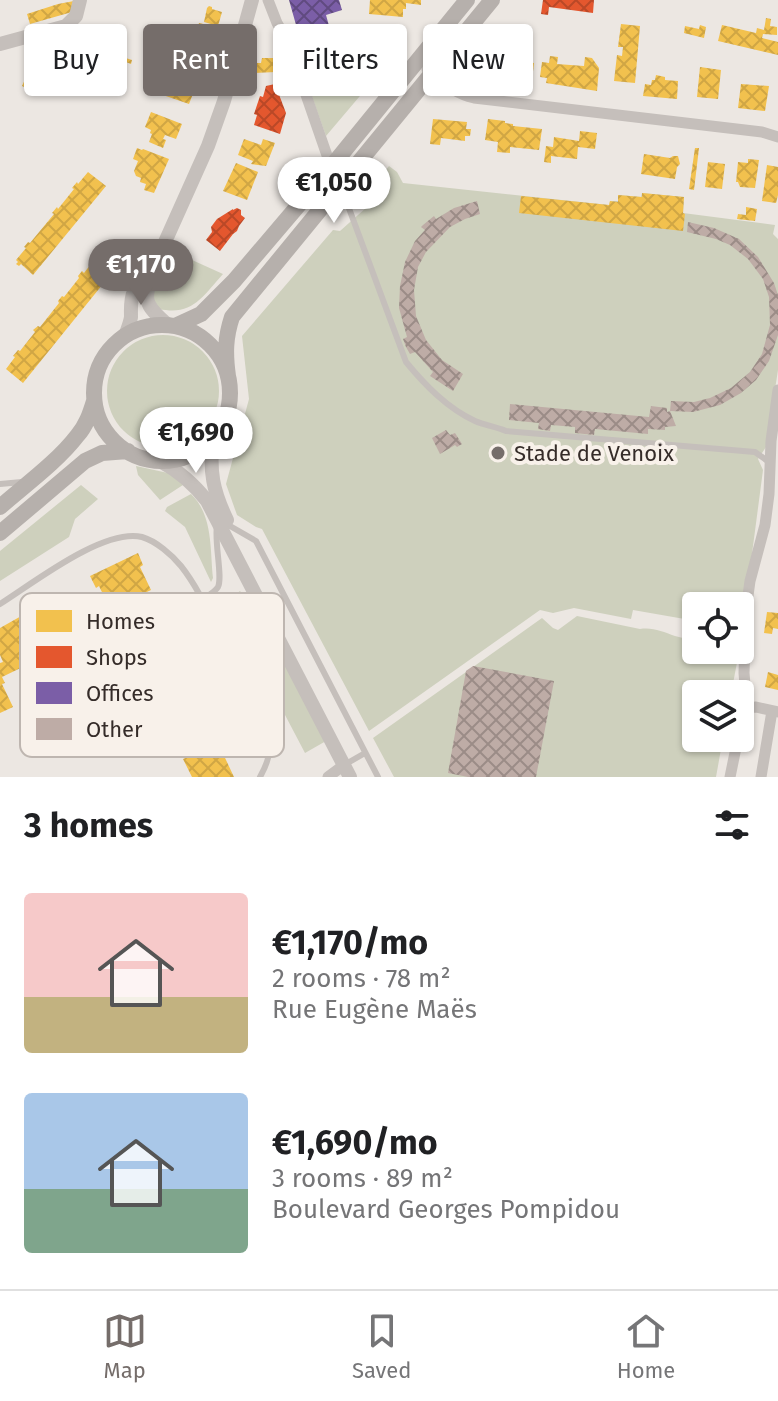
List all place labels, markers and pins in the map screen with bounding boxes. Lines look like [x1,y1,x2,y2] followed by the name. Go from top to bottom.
[269,157,399,225] pin: €1,050
[76,239,206,307] pin: €1,170
[131,407,261,475] pin: €1,690
[514,440,674,467] place label: Stade de Venoix
[489,444,507,462] marker: Stade de Venoix

